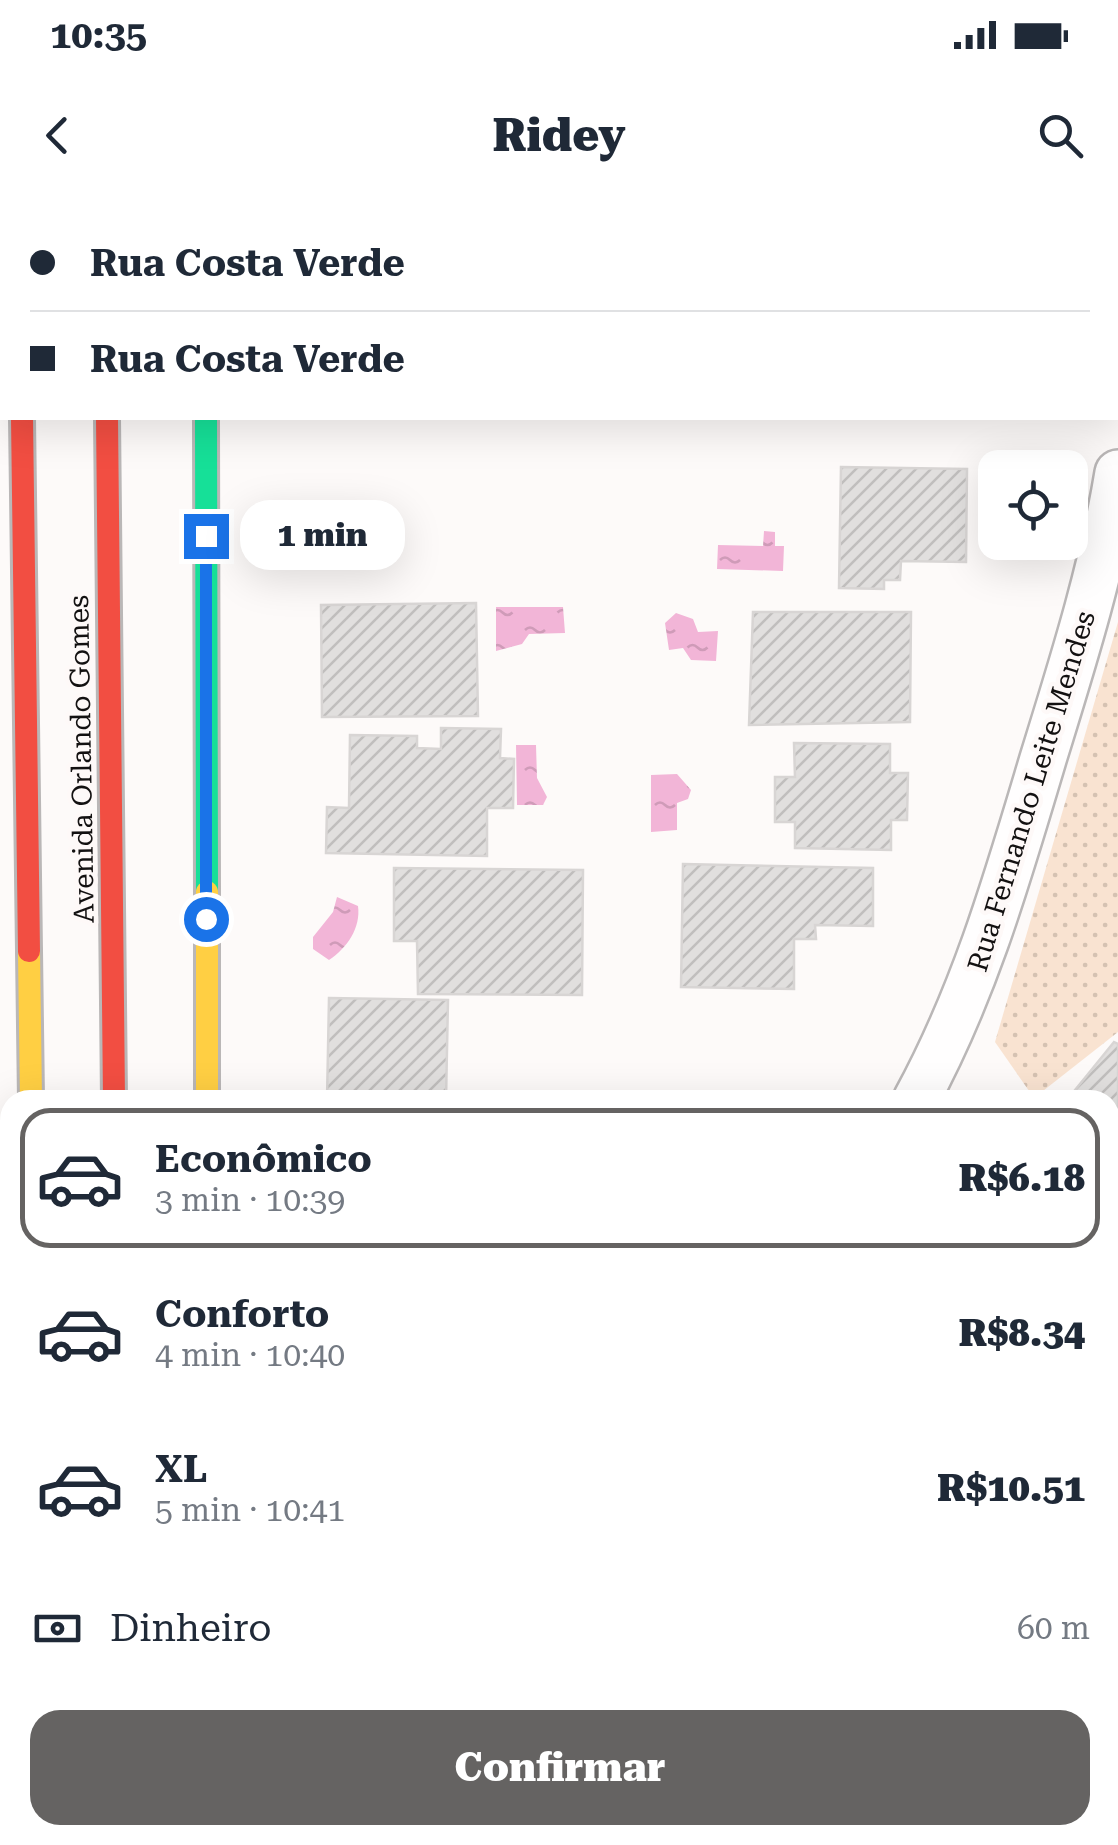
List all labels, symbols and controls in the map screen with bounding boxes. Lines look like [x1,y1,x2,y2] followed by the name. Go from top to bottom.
[50,13,147,57] text: 10:35
[30,108,85,163] icon: back
[1033,108,1088,163] icon: search
[492,109,626,162] text: Ridey
[90,241,405,285] text: Rua Costa Verde
[90,337,405,381] text: Rua Costa Verde
[978,450,1088,560] map controls
[978,450,1088,560] button: locate
[241,501,406,571] callout: 1 min
[184,514,229,559] route end
[278,516,367,554] text: 1 min
[62,594,101,924] street label: Avenida Orlando Gomes
[961,607,1102,975] street label: Rua Fernando Leite Mendes
[184,897,229,942] route start
[35,1133,125,1223] icon: car
[155,1137,372,1181] text: Econômico
[958,1156,1085,1200] text: R$6.18
[155,1181,345,1219] text: 3 min · 10:39
[35,1288,125,1378] icon: car
[155,1292,329,1336] text: Conforto
[958,1311,1085,1355] text: R$8.34
[155,1336,345,1374] text: 4 min · 10:40
[35,1443,125,1533] icon: car
[155,1447,207,1491] text: XL
[937,1466,1085,1510] text: R$10.51
[155,1491,345,1529] text: 5 min · 10:41
[30,1601,85,1656] icon: cash
[110,1606,272,1650] text: Dinheiro
[1017,1609,1090,1647] text: 60 m
[30,1710,1090,1825] button: Confirmar

